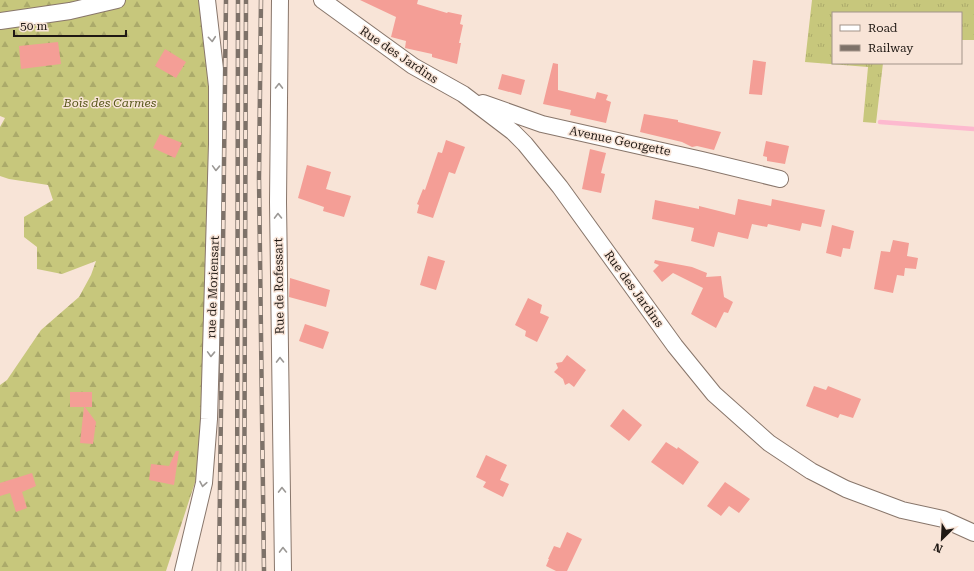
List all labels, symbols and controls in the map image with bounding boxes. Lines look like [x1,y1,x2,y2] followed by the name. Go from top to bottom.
[14,12,126,38] scale bar
[832,12,962,64] legend
[20,19,47,33] text: 50 m
[868,21,898,35] text: Road
[357,24,441,86] street label: Rue des Jardins
[208,36,217,42] one-way arrow
[868,41,914,55] text: Railway
[275,83,283,89] one-way arrow
[63,96,157,110] park label: Bois des Carmes
[568,123,672,159] street label: Avenue Georgette
[212,165,220,171] one-way arrow
[274,213,282,219] one-way arrow
[204,235,222,339] street label: rue de Moriensart
[271,237,287,334] street label: Rue de Rofessart
[602,248,667,330] street label: Rue des Jardins
[206,351,215,357] one-way arrow
[276,357,284,363] one-way arrow
[199,481,208,487] one-way arrow
[278,487,286,493] one-way arrow
[922,519,962,559] north arrow
[931,540,945,555] text: N
[279,547,287,553] one-way arrow

